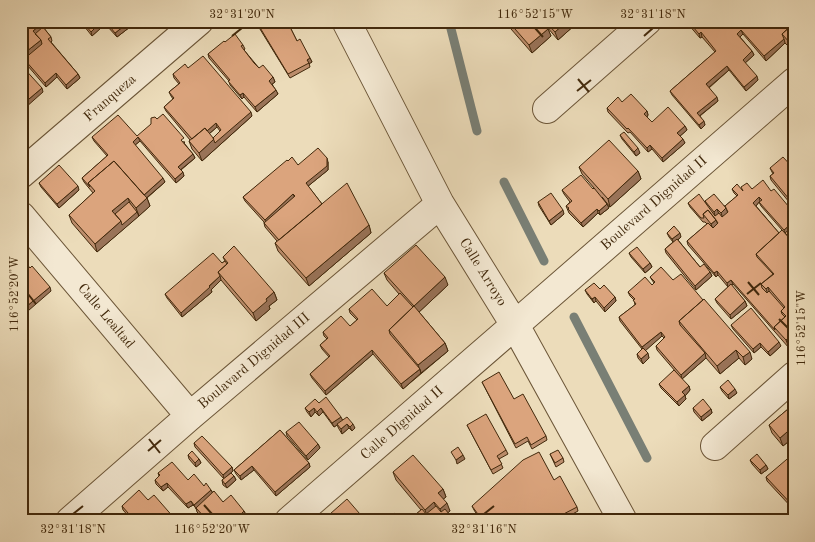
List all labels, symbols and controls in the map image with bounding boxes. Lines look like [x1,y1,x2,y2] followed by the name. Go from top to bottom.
[497,8,573,21] text: 116°52'15"W
[209,9,275,21] text: 32°31'20"N
[620,9,686,21] text: 32°31'18"N
[81,72,139,124] street label: Franqueza
[598,153,710,253] street label: Boulevard Dignidad II
[457,236,509,308] street label: Calle Arroyo
[8,256,21,332] text: 116°52'20"W
[75,281,137,351] street label: Calle Lealtad
[795,290,808,366] text: 116°52'15"W
[196,310,312,412] street label: Boulavard Dignidad III
[358,383,446,463] street label: Calle Dignidad II
[174,523,250,536] text: 116°52'20"W
[40,524,106,536] text: 32°31'18"N
[451,524,517,536] text: 32°31'16"N

